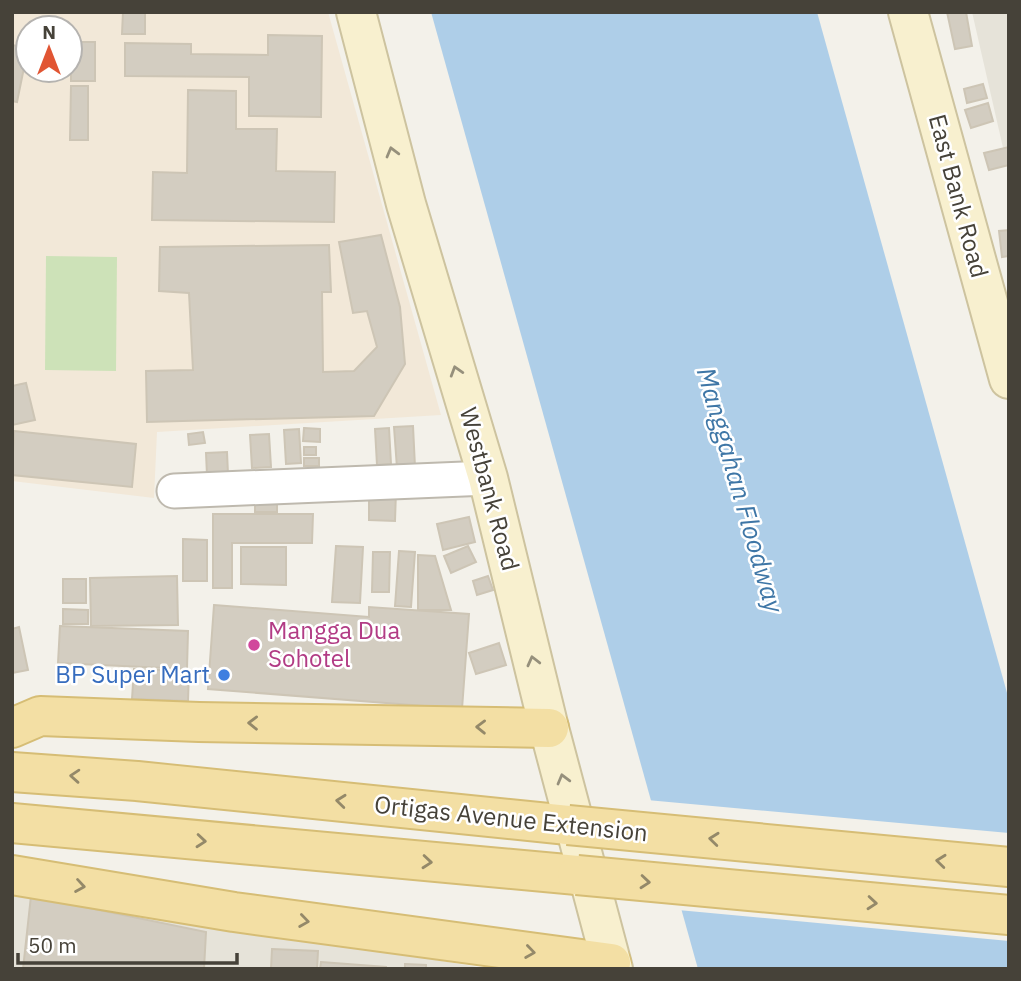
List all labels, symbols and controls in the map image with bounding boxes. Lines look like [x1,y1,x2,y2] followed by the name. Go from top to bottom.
[14,14,84,84] north arrow
[42,20,56,44] text: N
[922,110,996,281] street label: East Bank Road
[386,146,400,158] one-way arrow
[690,363,793,618] water label: Manggahan Floodway
[449,365,464,377] one-way arrow
[453,403,527,574] street label: Westbank Road
[268,614,400,674] place label: Mangga Dua Sohotel
[246,637,262,653] marker: Mangga Dua Sohotel
[527,655,541,667] one-way arrow
[55,658,210,690] place label: BP Super Mart
[216,667,232,683] marker: BP Super Mart
[248,715,258,731] one-way arrow
[475,719,486,734] one-way arrow
[69,769,80,784] one-way arrow
[556,773,571,785] one-way arrow
[373,788,650,848] street label: Ortigas Avenue Extension
[335,794,346,809] one-way arrow
[709,832,720,847] one-way arrow
[195,833,207,848] one-way arrow
[421,854,433,869] one-way arrow
[935,854,946,869] one-way arrow
[640,874,651,889] one-way arrow
[74,878,86,893] one-way arrow
[867,895,878,910] one-way arrow
[298,914,310,929] one-way arrow
[18,922,236,966] scale bar
[28,931,77,959] text: 50 m
[524,944,536,959] one-way arrow

